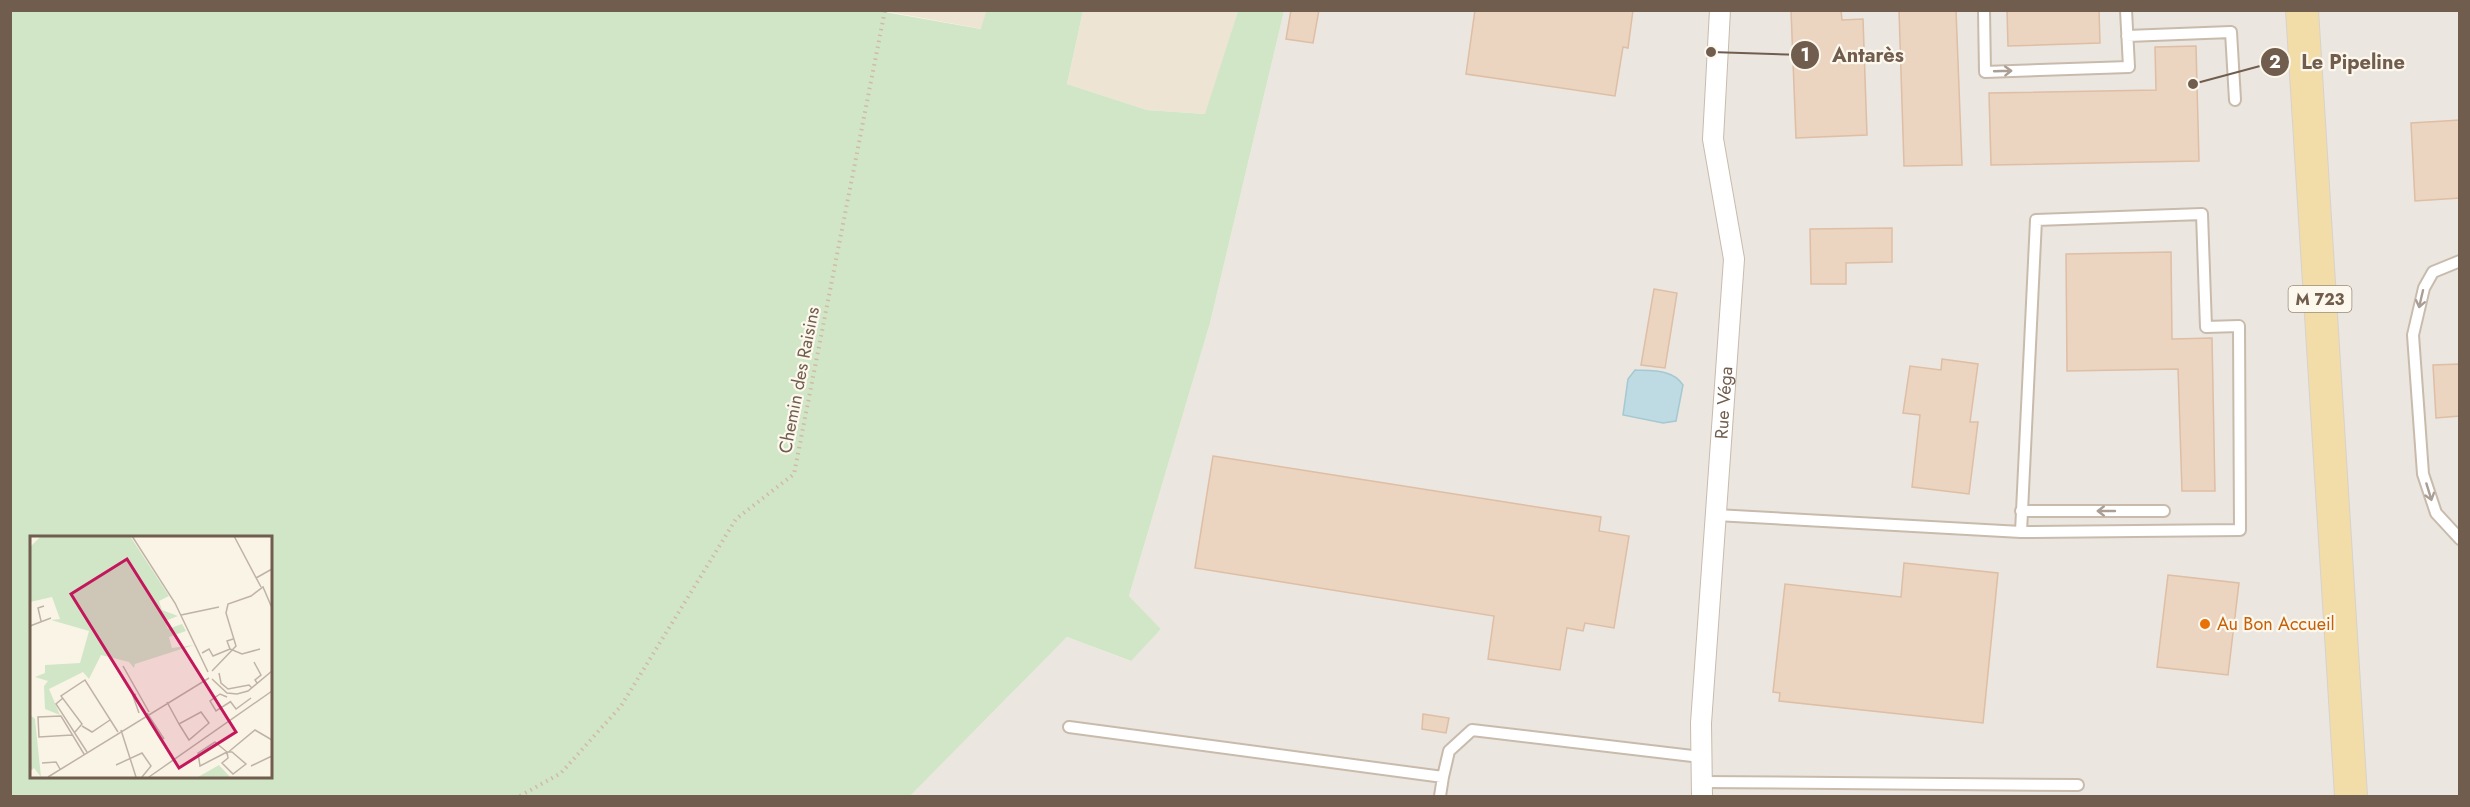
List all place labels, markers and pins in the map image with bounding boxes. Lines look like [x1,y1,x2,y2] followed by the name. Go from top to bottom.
[1790,36,1916,74] callout: Antarès
[2260,43,2417,81] callout: Le Pipeline
[2217,611,2335,637] place label: Au Bon Accueil
[2198,617,2212,631] marker: Au Bon Accueil

